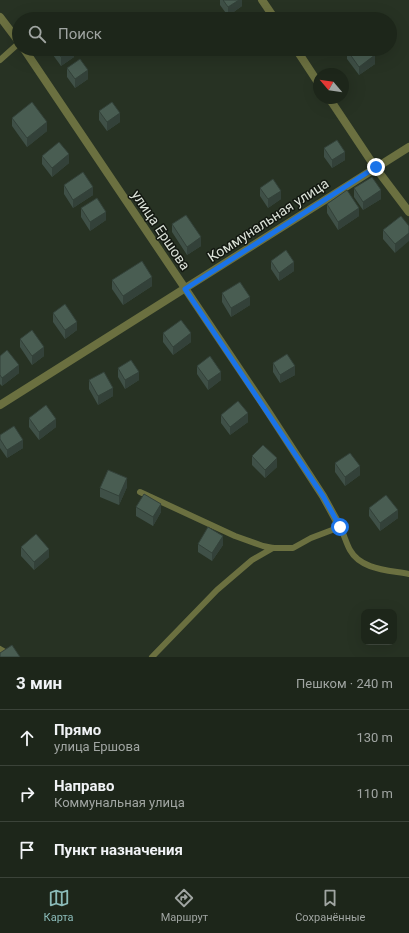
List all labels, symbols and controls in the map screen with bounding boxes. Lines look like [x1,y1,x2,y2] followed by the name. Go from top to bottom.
[12,12,397,56] search box
[26,23,48,45] icon: search
[58,25,102,43] text: Поиск
[313,68,349,104] north arrow
[367,158,385,176] route end
[205,175,331,265] street label: Коммунальная улица
[128,187,194,273] street label: улица Ершова
[331,518,349,536] route start
[361,609,397,645] map controls
[361,609,397,645] button: layers
[16,673,62,693] text: 3 мин
[296,676,393,691] text: Пешком · 240 m
[54,721,101,739] text: Прямо
[16,727,38,749] icon: ahead
[356,730,393,745] text: 130 m
[54,739,140,754] text: улица Ершова
[54,777,115,795] text: Направо
[16,783,38,805] icon: right
[356,786,393,801] text: 110 m
[54,795,185,810] text: Коммунальная улица
[16,839,38,861] icon: arrive
[54,841,183,859] text: Пункт назначения
[44,887,74,924] tab: Карта
[161,887,208,924] tab: Маршрут
[295,887,365,924] tab: Сохранённые

